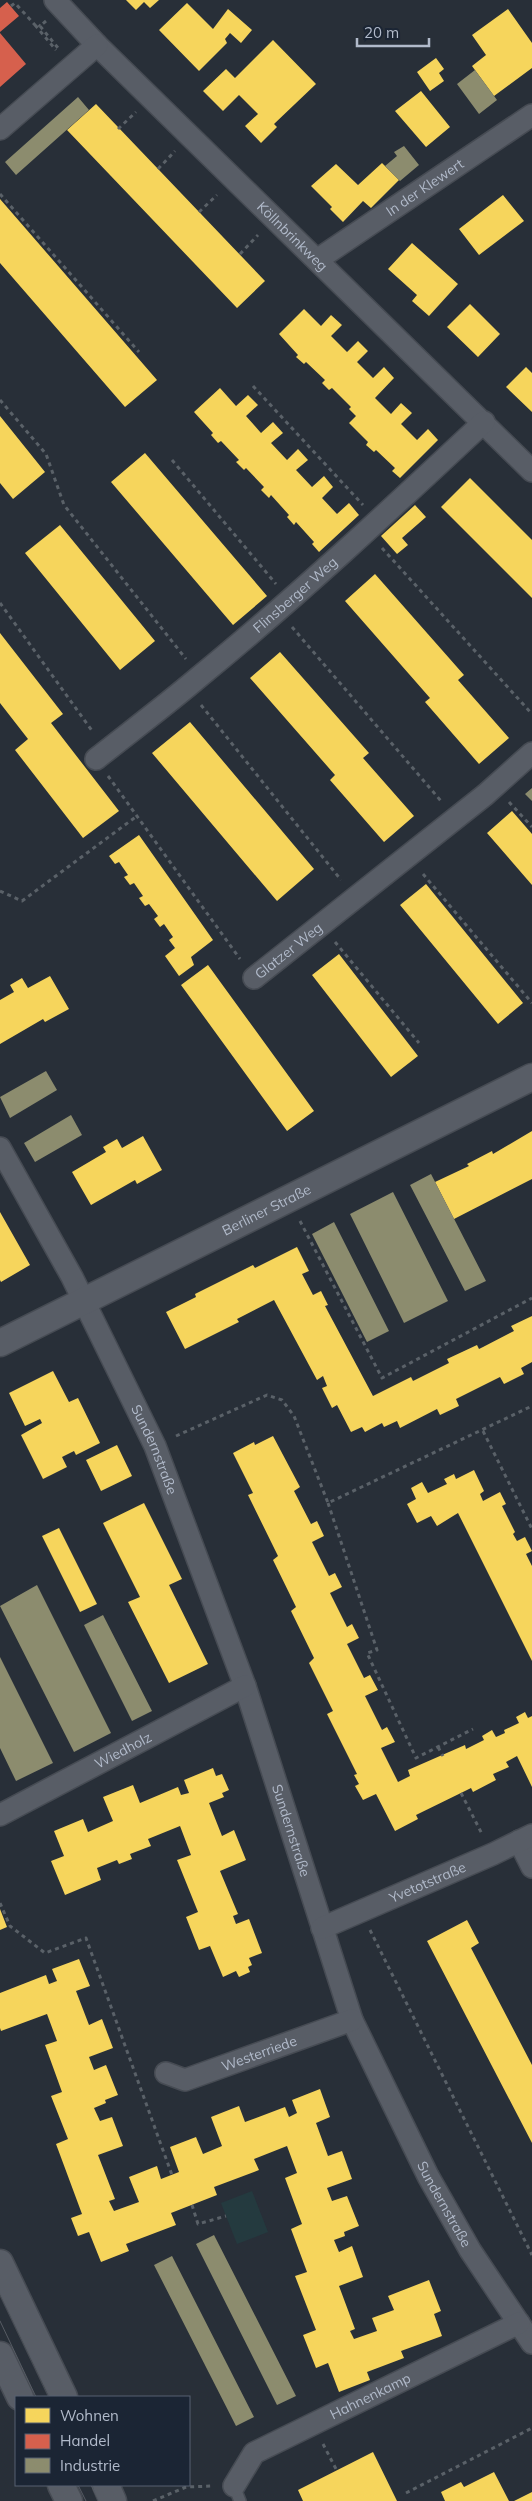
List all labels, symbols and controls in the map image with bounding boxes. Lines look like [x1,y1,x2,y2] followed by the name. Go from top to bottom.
[357,15,430,47] scale bar
[364,23,399,42] text: 20 m
[382,155,467,220] street label: In der Klewert
[253,198,331,275] street label: Köllnbrinkweg
[249,553,341,637] street label: Flinsberger Weg
[251,918,326,983] street label: Glatzer Weg
[219,1180,314,1239] street label: Berliner Straße
[127,1402,181,1497] street label: Sundernstraße
[91,1728,155,1773] street label: Wiedholz
[268,1782,315,1879] street label: Sundernstraße
[385,1858,469,1907] street label: Yvetotstraße
[219,2032,299,2075] street label: Westerriede
[413,2158,476,2250] street label: Sundernstraße
[327,2369,414,2423] street label: Hahnenkamp
[15,2396,190,2486] legend
[60,2406,119,2425] text: Wohnen
[60,2431,110,2450] text: Handel
[60,2456,120,2475] text: Industrie

